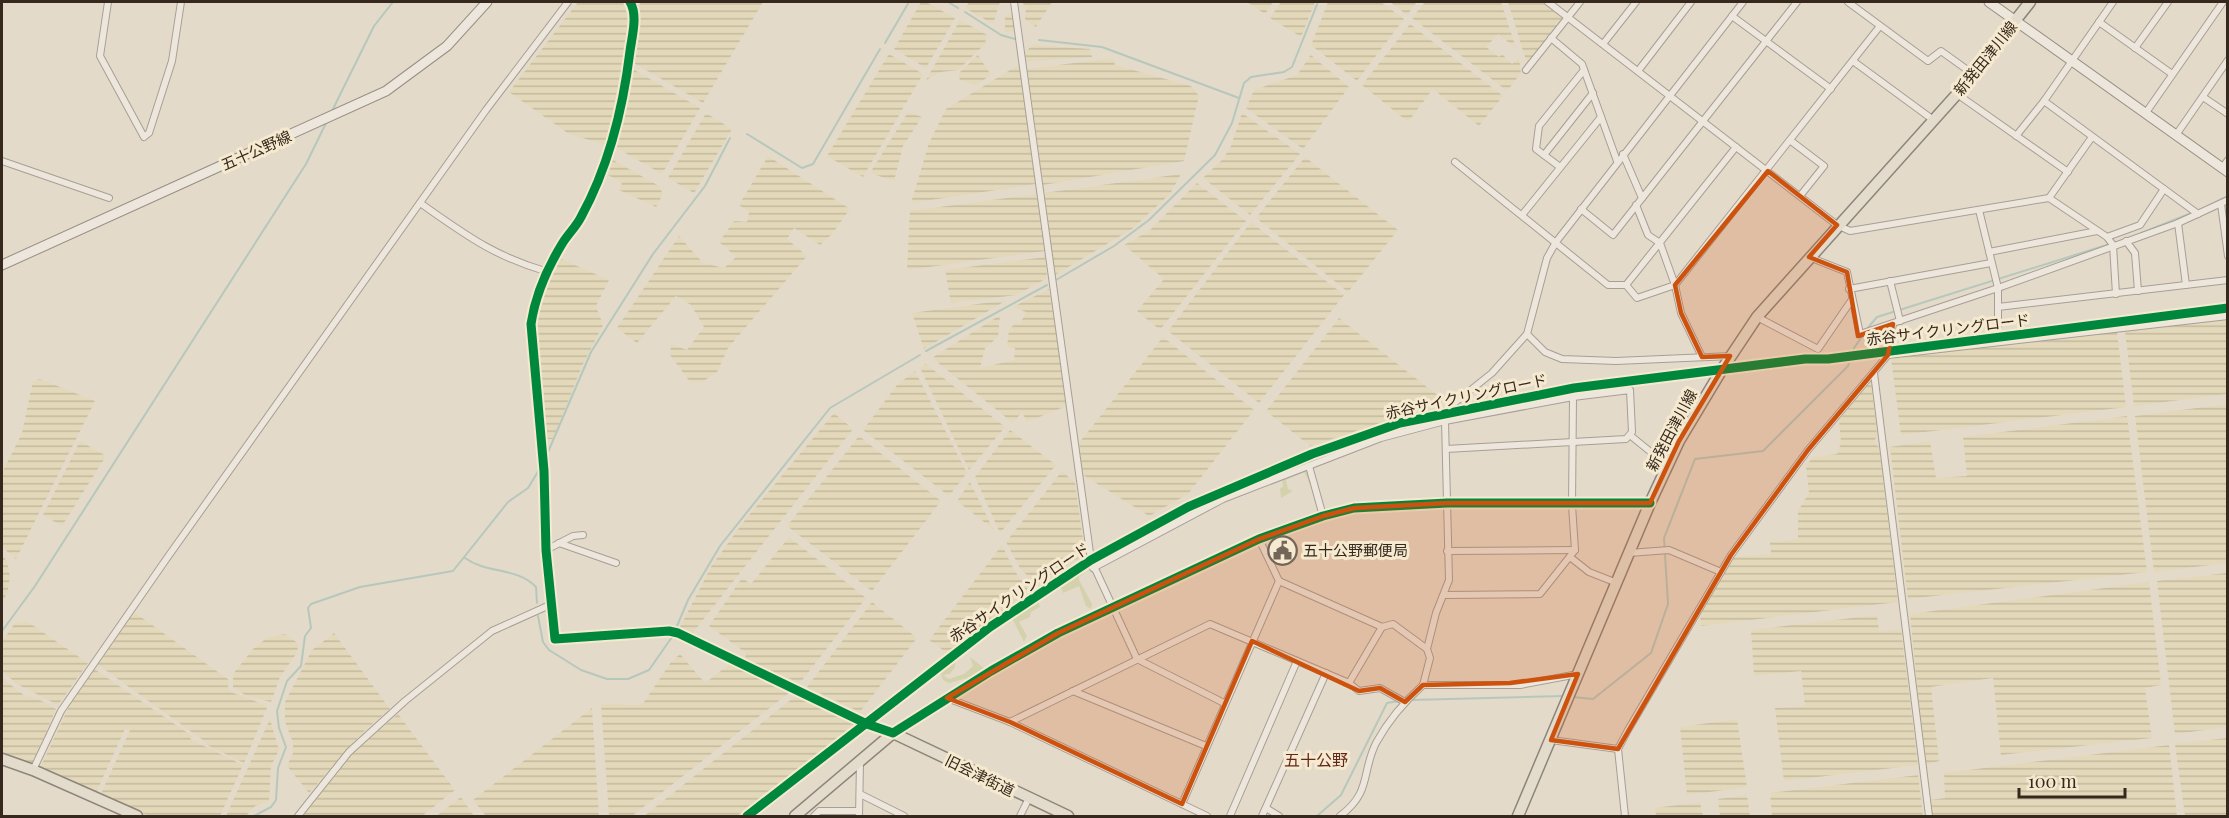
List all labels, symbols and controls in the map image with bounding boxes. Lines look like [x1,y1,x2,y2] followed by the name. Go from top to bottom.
[1949,17,2021,99] street label: 新発田津川線
[218,126,294,174] street label: 五十公野線
[1865,309,2031,349] street label: 赤谷サイクリングロード
[1383,369,1549,423] street label: 赤谷サイクリングロード
[1641,386,1701,474] street label: 新発田津川線
[1266,534,1298,566] public building icon: 五十公野郵便局
[945,538,1093,646] street label: 赤谷サイクリングロード
[1303,540,1408,560] place label: 五十公野郵便局
[1284,749,1348,770] district label: 五十公野
[942,750,1018,800] street label: 旧会津街道
[2019,761,2126,799] scale bar
[2028,769,2077,793] text: 100 m

